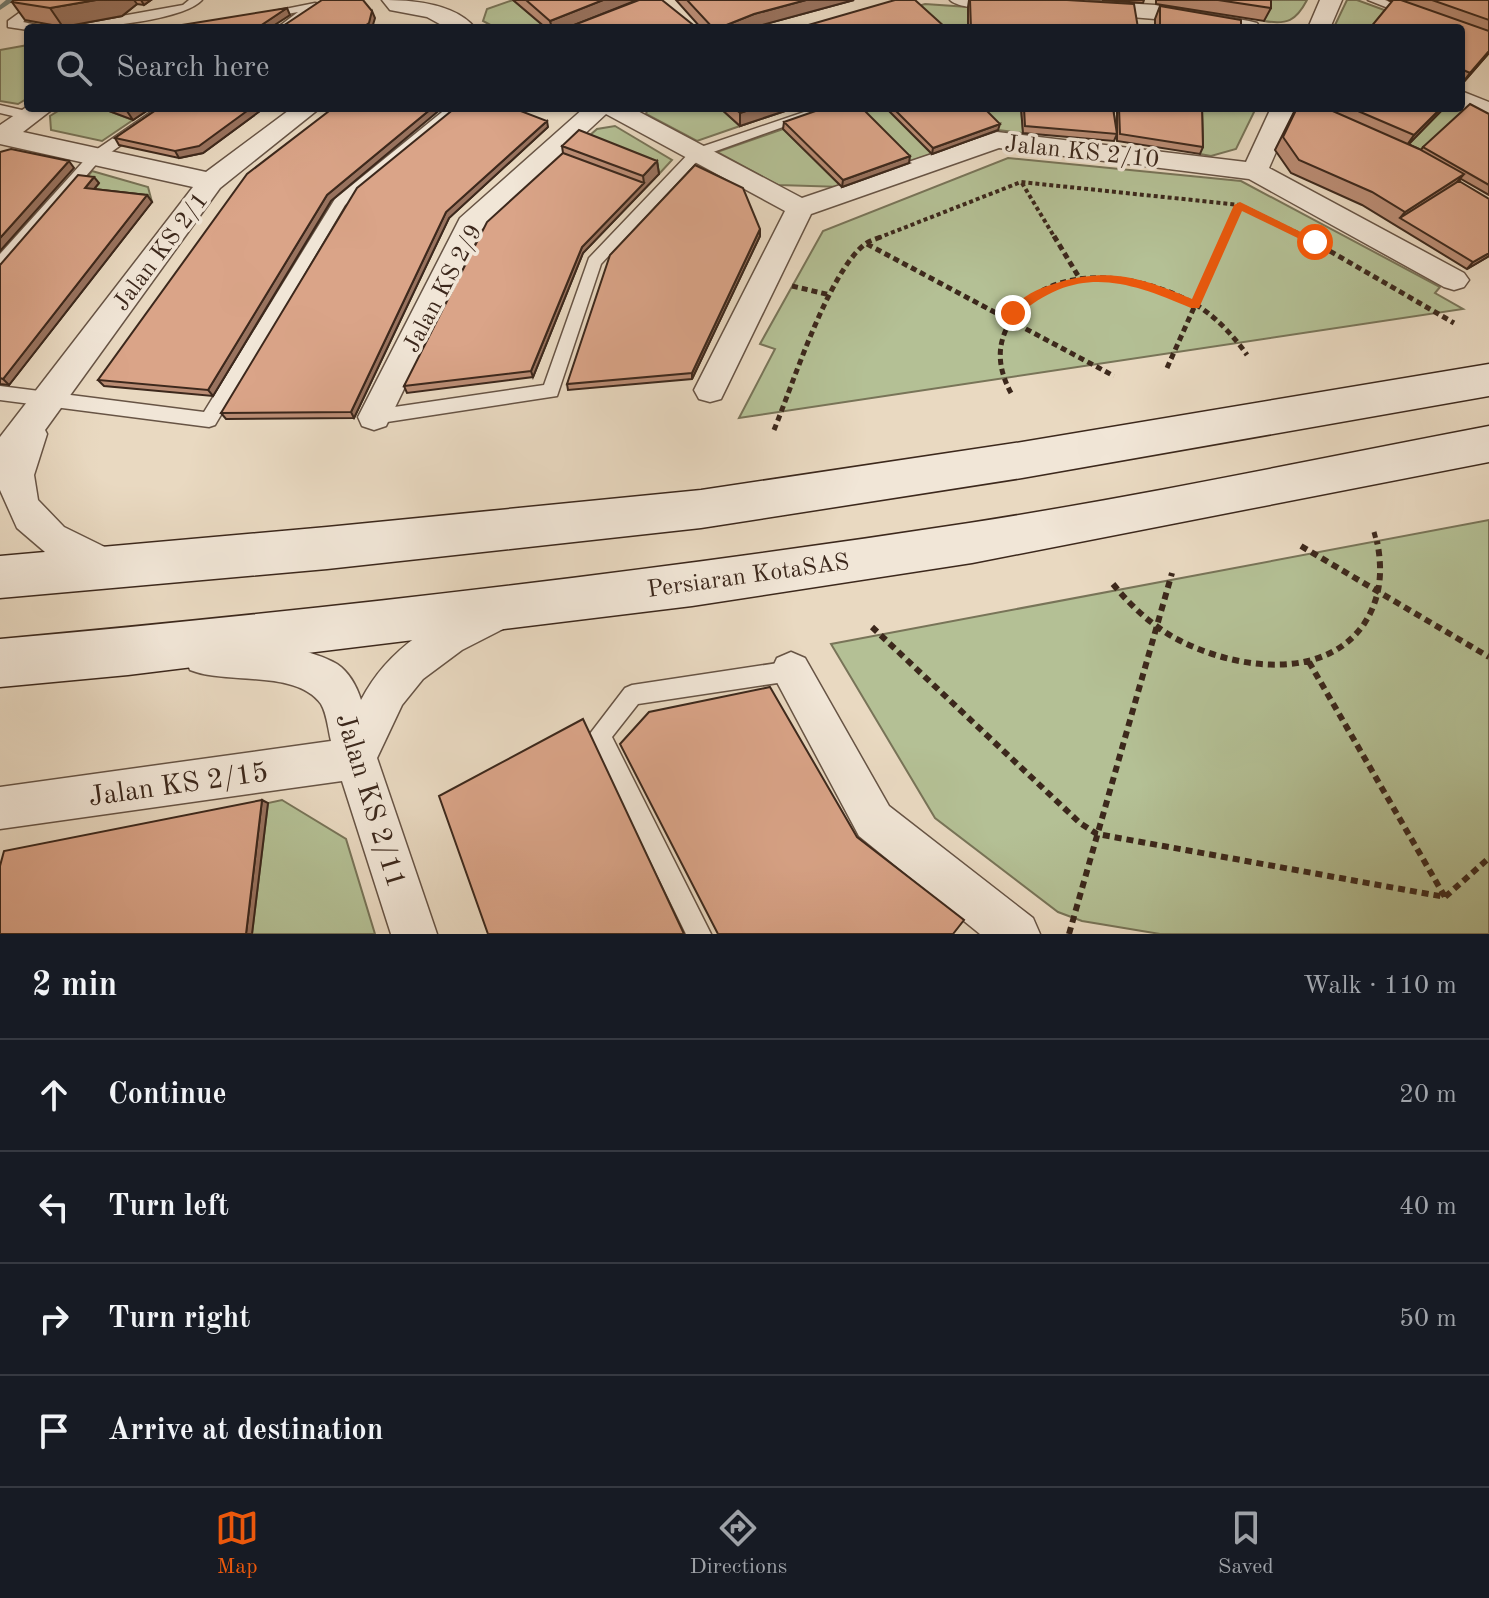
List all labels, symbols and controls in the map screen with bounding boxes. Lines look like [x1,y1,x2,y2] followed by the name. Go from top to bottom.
[24,24,1465,112] search box
[52,46,96,90] icon: search
[116,53,270,83] text: Search here
[1003,133,1160,173] street label: Jalan KS 2/10
[110,189,214,316] street label: Jalan KS 2/1
[400,221,488,357] street label: Jalan KS 2/9
[1297,224,1333,260] route start
[995,295,1031,331] route end
[646,551,851,603] street label: Persiaran KotaSAS
[329,710,409,892] street label: Jalan KS 2/11
[87,760,270,812] street label: Jalan KS 2/15
[32,969,117,1003] text: 2 min
[1303,973,1457,999] text: Walk · 110 m
[32,1073,76,1117] icon: ahead
[108,1080,227,1110] text: Continue
[1399,1082,1457,1108] text: 20 m
[32,1185,76,1229] icon: left
[108,1192,229,1222] text: Turn left
[1399,1194,1457,1220] text: 40 m
[32,1297,76,1341] icon: right
[108,1304,250,1334] text: Turn right
[1399,1306,1457,1332] text: 50 m
[32,1409,76,1453] icon: arrive
[108,1416,383,1446] text: Arrive at destination
[215,1506,259,1581] tab: Map
[690,1506,787,1581] tab: Directions
[1218,1506,1274,1581] tab: Saved

